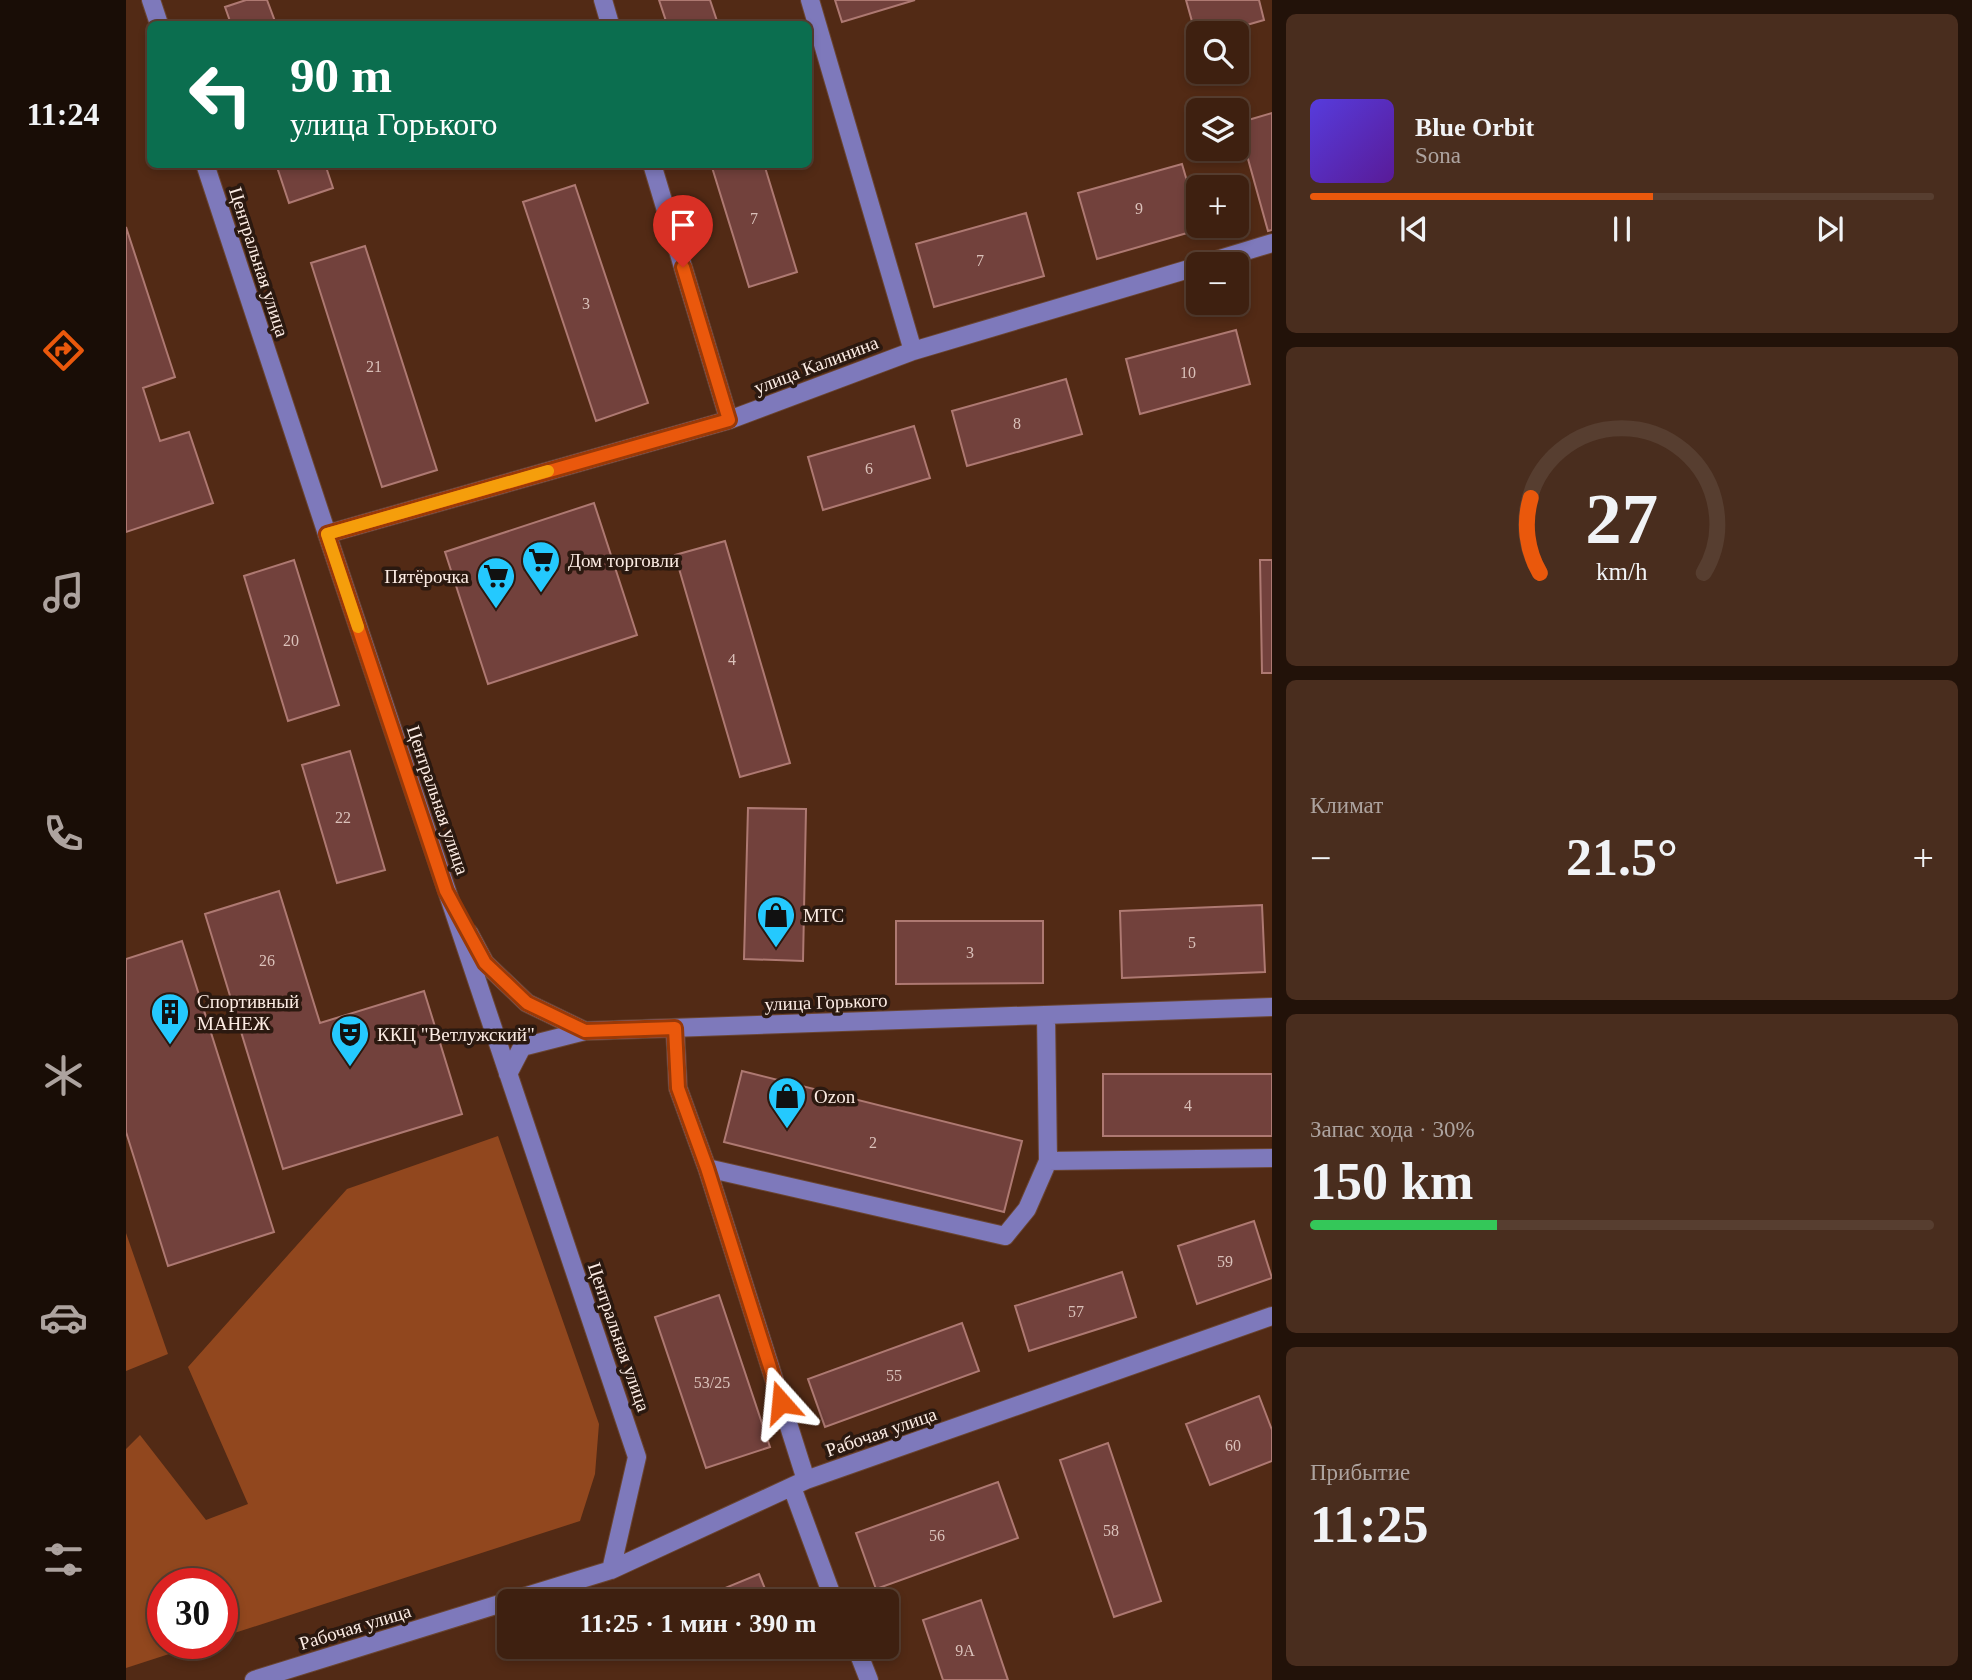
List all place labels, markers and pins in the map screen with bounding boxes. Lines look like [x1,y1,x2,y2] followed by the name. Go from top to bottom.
[653,195,713,267] pin
[520,539,562,594] supermarket icon: Дом торговли
[568,550,679,571] place label: Дом торговли
[475,555,517,610] supermarket icon: Пятёрочка
[384,566,470,587] place label: Пятёрочка
[755,894,797,949] shop icon: МТС
[803,905,844,926] place label: МТС
[149,991,191,1046] building icon: Спортивный МАНЕЖ
[197,991,299,1034] place label: Спортивный МАНЕЖ
[329,1013,371,1068] theatre icon: ККЦ "Ветлужский"
[377,1024,535,1045] place label: ККЦ "Ветлужский"
[766,1075,808,1130] shop icon: Ozon
[814,1086,856,1107] place label: Ozon

